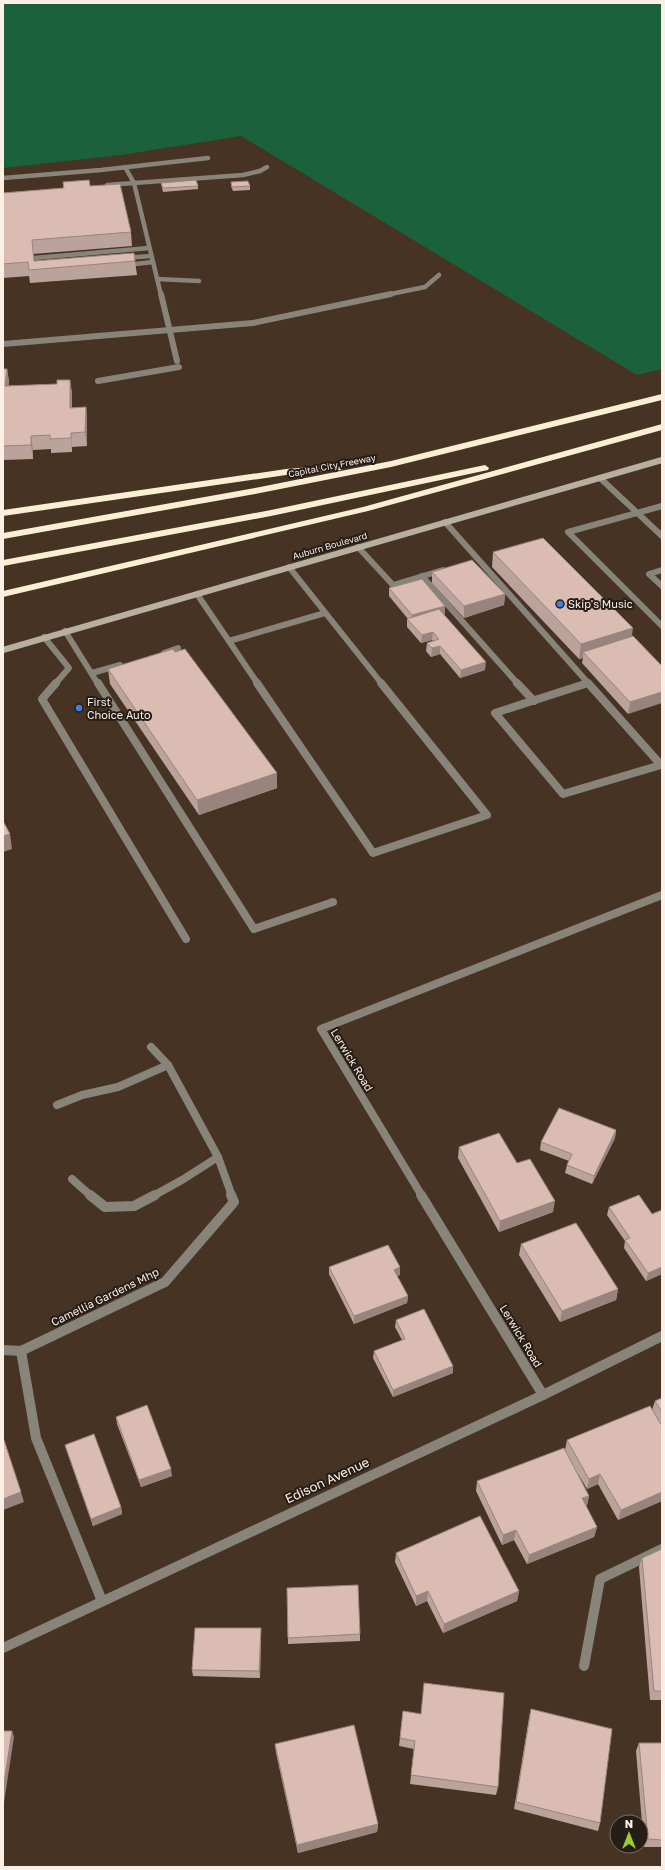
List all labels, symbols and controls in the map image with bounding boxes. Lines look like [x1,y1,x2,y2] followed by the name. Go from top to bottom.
[287,452,377,479] street label: Capital City Freeway
[291,530,368,561] street label: Auburn Boulevard
[568,597,633,610] place label: Skip's Music
[555,599,565,609] marker: Skip's Music
[87,695,151,721] place label: First Choice Auto
[74,703,84,713] marker: First Choice Auto
[329,1026,376,1093] street label: Lerwick Road
[49,1265,161,1328] street label: Camellia Gardens Mhp
[498,1302,545,1369] street label: Lerwick Road
[282,1453,372,1507] street label: Edison Avenue
[609,1814,649,1854] north arrow
[625,1817,633,1830] text: N

